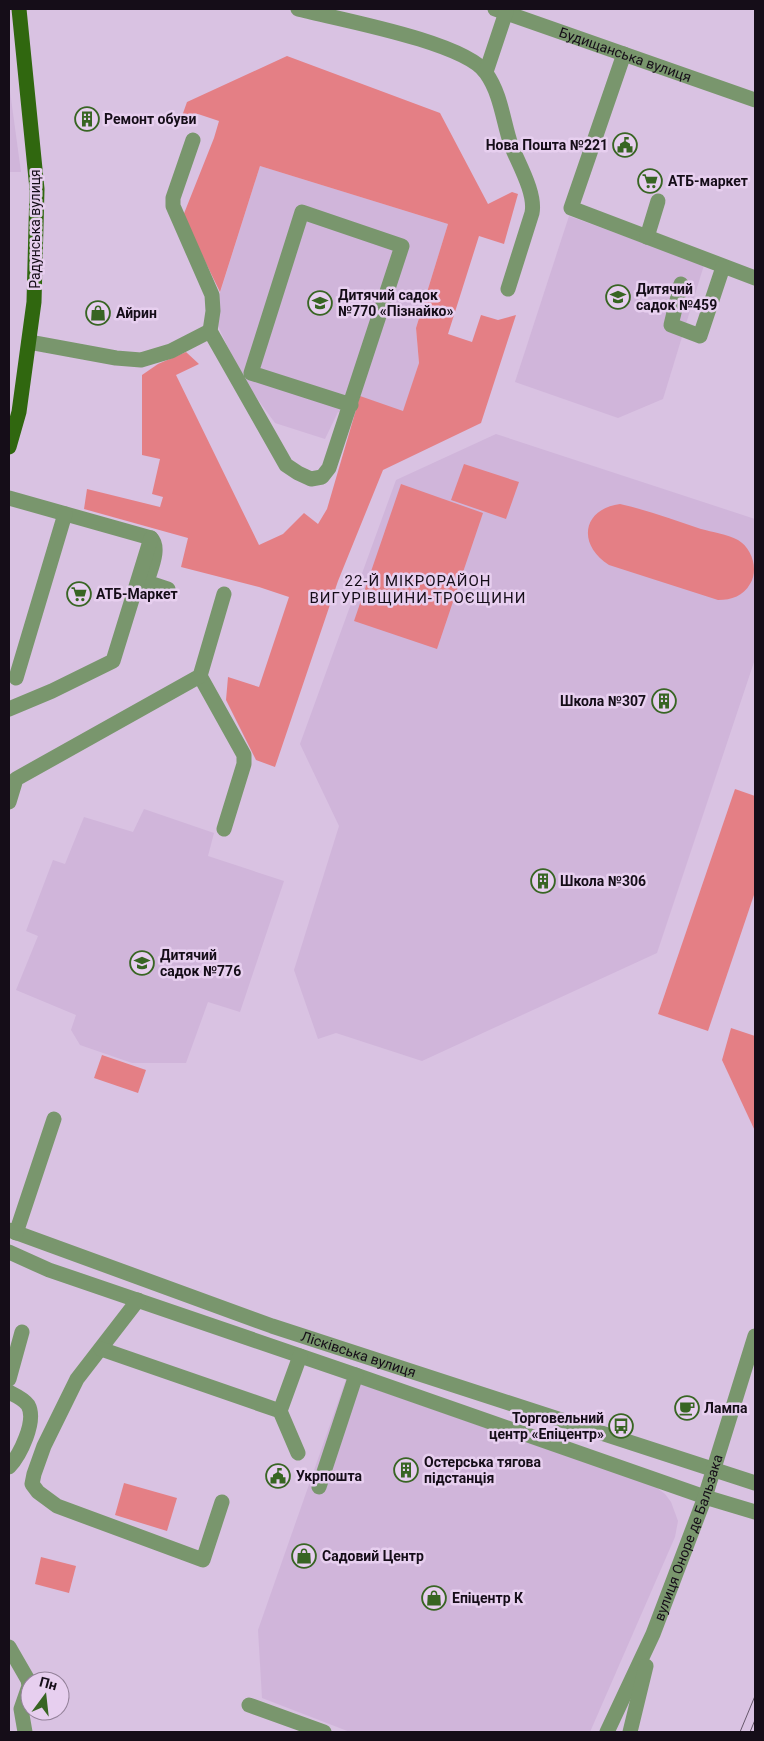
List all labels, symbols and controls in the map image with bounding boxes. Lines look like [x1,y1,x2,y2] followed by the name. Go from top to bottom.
[557,24,694,85] street label: Будищанська вулиця
[74,106,100,132] building icon: Ремонт обуви
[104,111,196,127] place label: Ремонт обуви
[612,132,638,158] public building icon: Нова Пошта №221
[486,137,608,153] place label: Нова Пошта №221
[637,168,663,194] supermarket icon: АТБ-маркет
[27,169,43,289] street label: Радунська вулиця
[668,173,748,189] place label: АТБ-маркет
[636,281,717,313] place label: Дитячий садок №459
[605,284,631,310] school or university icon: Дитячий садок №459
[338,287,453,319] place label: Дитячий садок №770 «Пізнайко»
[307,290,333,316] school or university icon: Дитячий садок №770 «Пізнайко»
[85,300,111,326] shop icon: Айрин
[116,305,157,321] place label: Айрин
[310,572,526,607] district label: 22-Й МІКРОРАЙОН ВИГУРІВЩИНИ-ТРОЄЩИНИ
[66,581,92,607] supermarket icon: АТБ-Маркет
[96,586,178,602] place label: АТБ-Маркет
[651,688,677,714] building icon: Школа №307
[560,693,646,709] place label: Школа №307
[530,868,556,894] building icon: Школа №306
[560,873,646,889] place label: Школа №306
[160,947,241,979] place label: Дитячий садок №776
[129,950,155,976] school or university icon: Дитячий садок №776
[299,1328,418,1380] street label: Лісківська вулиця
[674,1395,700,1421] cafe icon: Лампа
[704,1400,748,1416] place label: Лампа
[489,1410,604,1442] place label: Торговельний центр «Епіцентр»
[608,1413,634,1439] bus stop icon: Торговельний центр «Епіцентр»
[651,1452,726,1623] street label: вулиця Оноре де Бальзака
[424,1454,542,1486] place label: Остерська тягова пiдстанцiя
[393,1457,419,1483] building icon: Остерська тягова пiдстанцiя
[265,1463,291,1489] public building icon: Укрпошта
[296,1468,362,1484] place label: Укрпошта
[291,1543,317,1569] shop icon: Садовий Центр
[322,1548,424,1564] place label: Садовий Центр
[421,1585,447,1611] shop icon: Епіцентр К
[452,1590,524,1606] place label: Епіцентр К
[20,1671,70,1721] north arrow
[38,1673,59,1693] text: Пн

